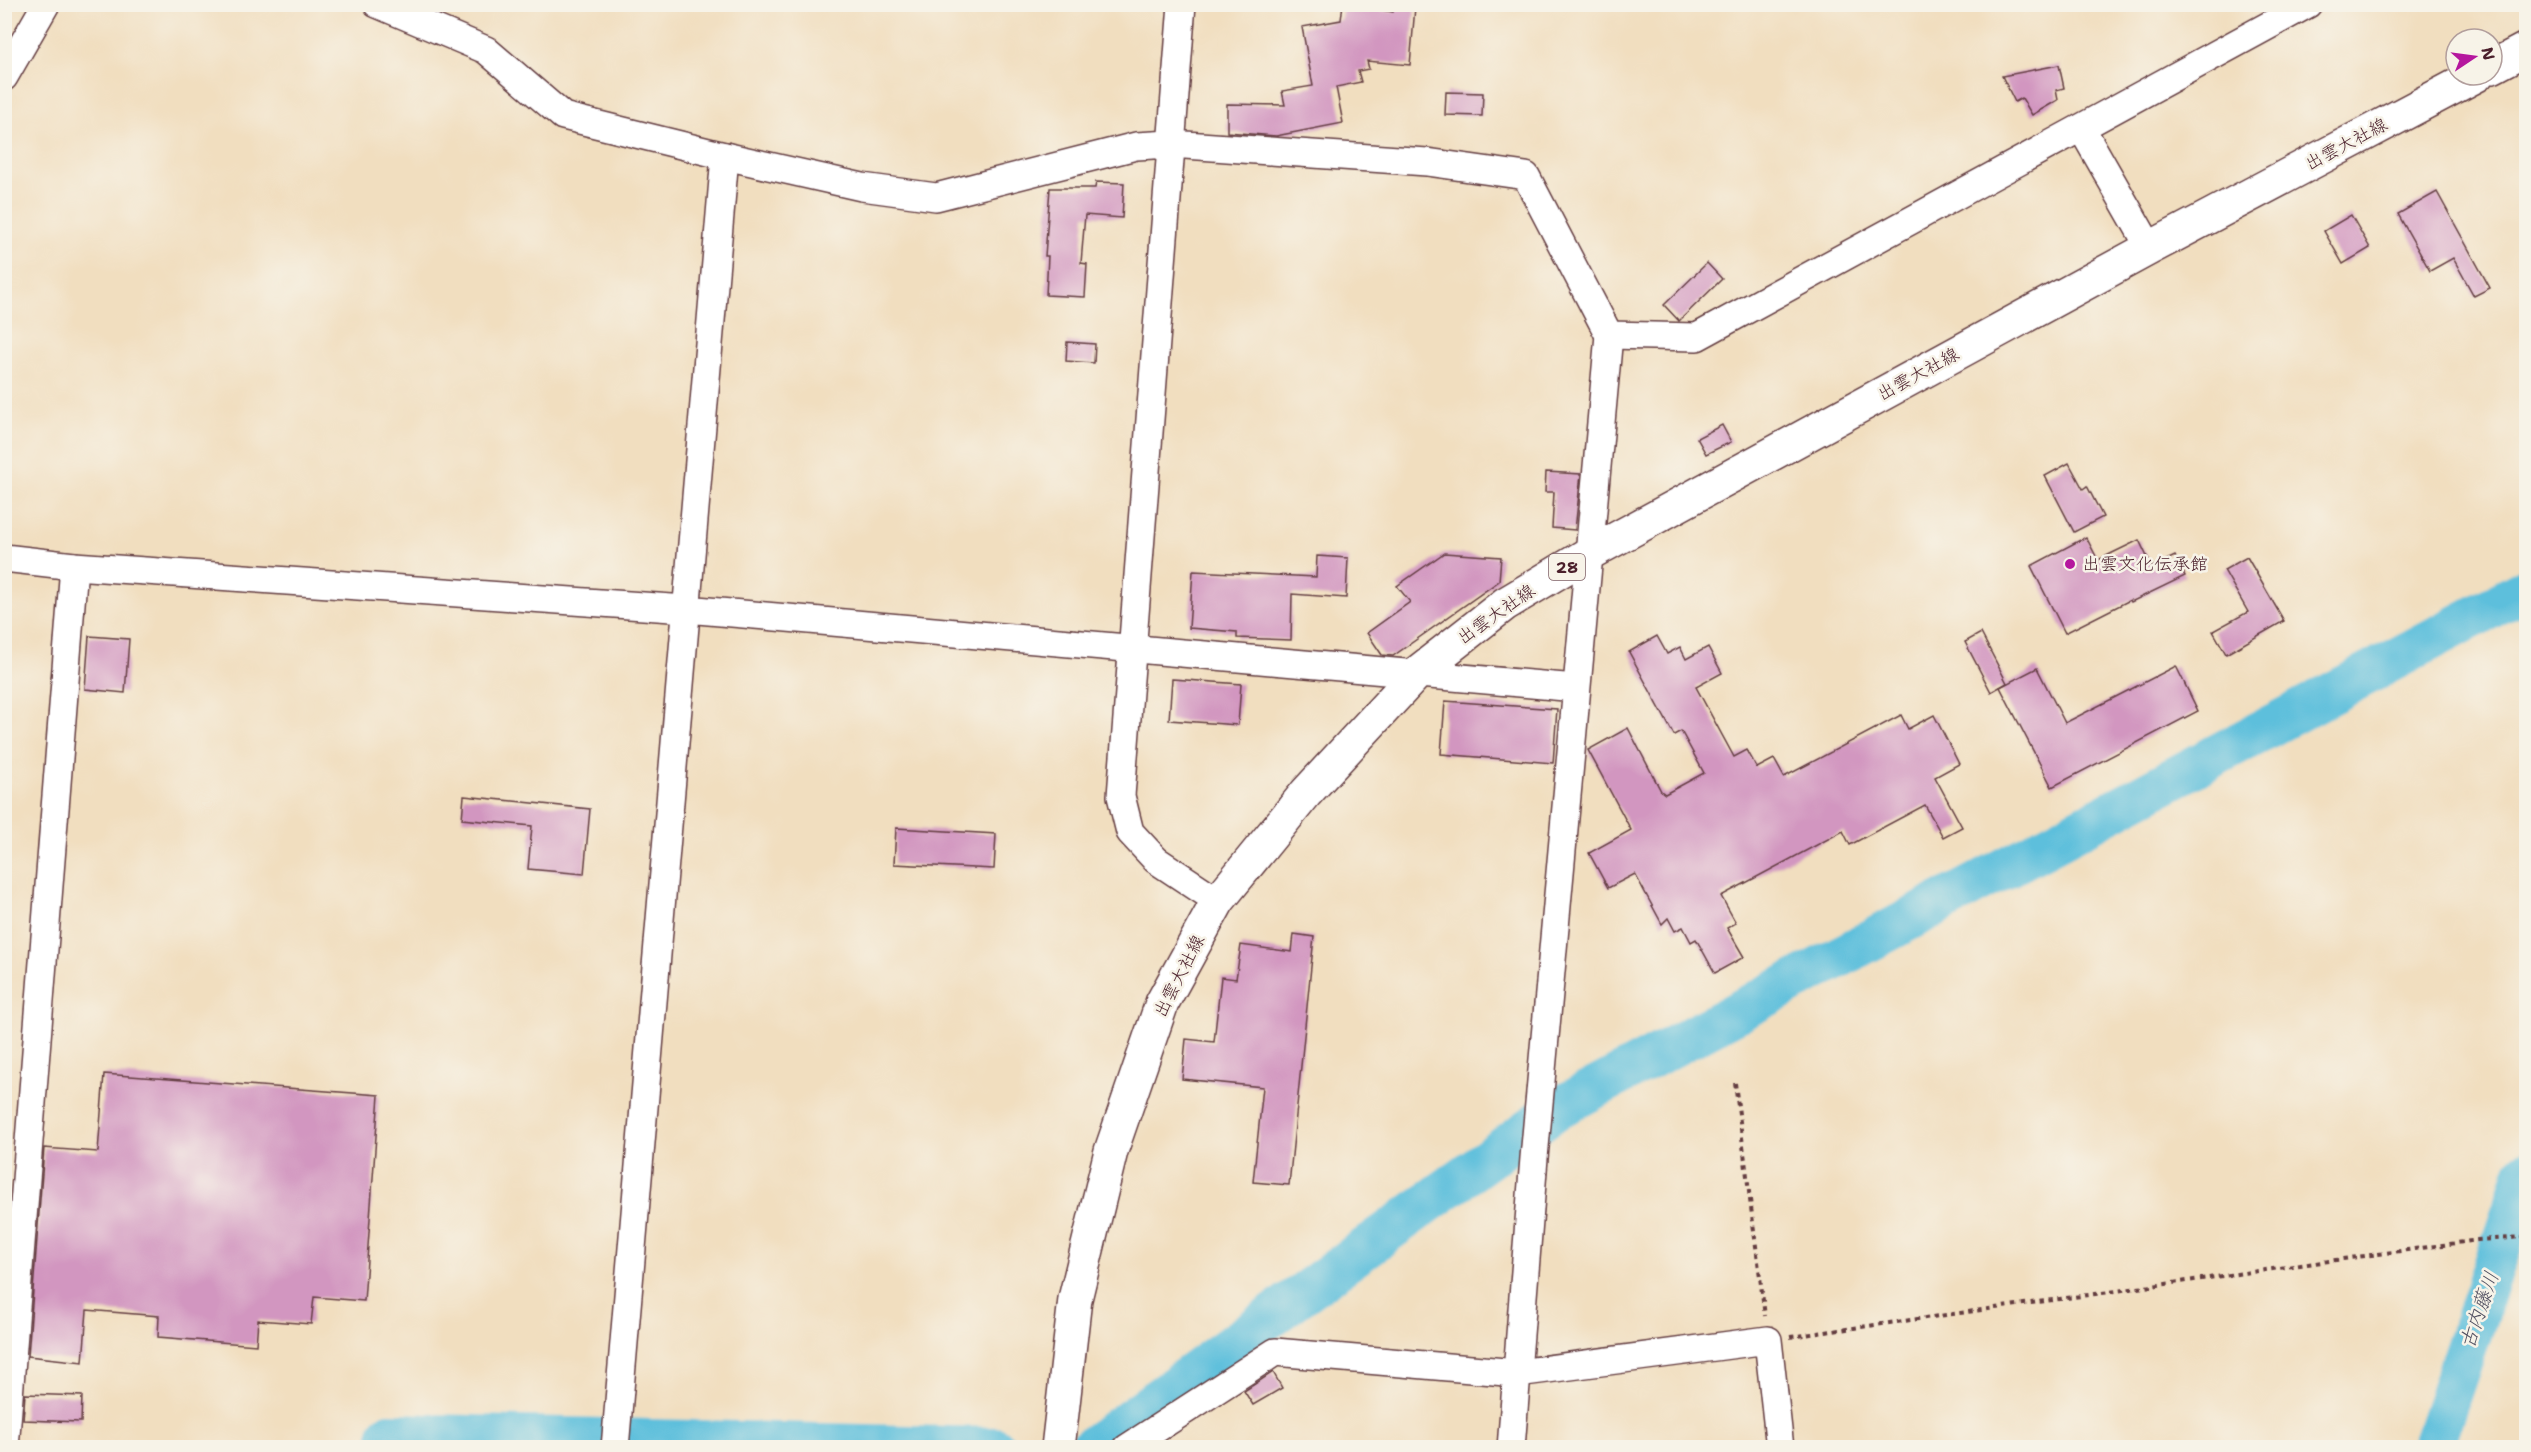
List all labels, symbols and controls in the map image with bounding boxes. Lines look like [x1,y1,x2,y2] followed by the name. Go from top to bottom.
[2444,27,2504,87] north arrow
[2476,45,2500,62] text: N
[2301,112,2391,176] street label: 出雲大社線
[1873,342,1963,406] street label: 出雲大社線
[2082,552,2208,576] place label: 出雲文化伝承館
[1549,554,1585,580] road number: 28
[2063,557,2077,571] marker: 出雲文化伝承館
[1452,578,1540,650] street label: 出雲大社線
[1148,930,1210,1022] street label: 出雲大社線
[2454,1268,2504,1352] water label: 古内藤川

